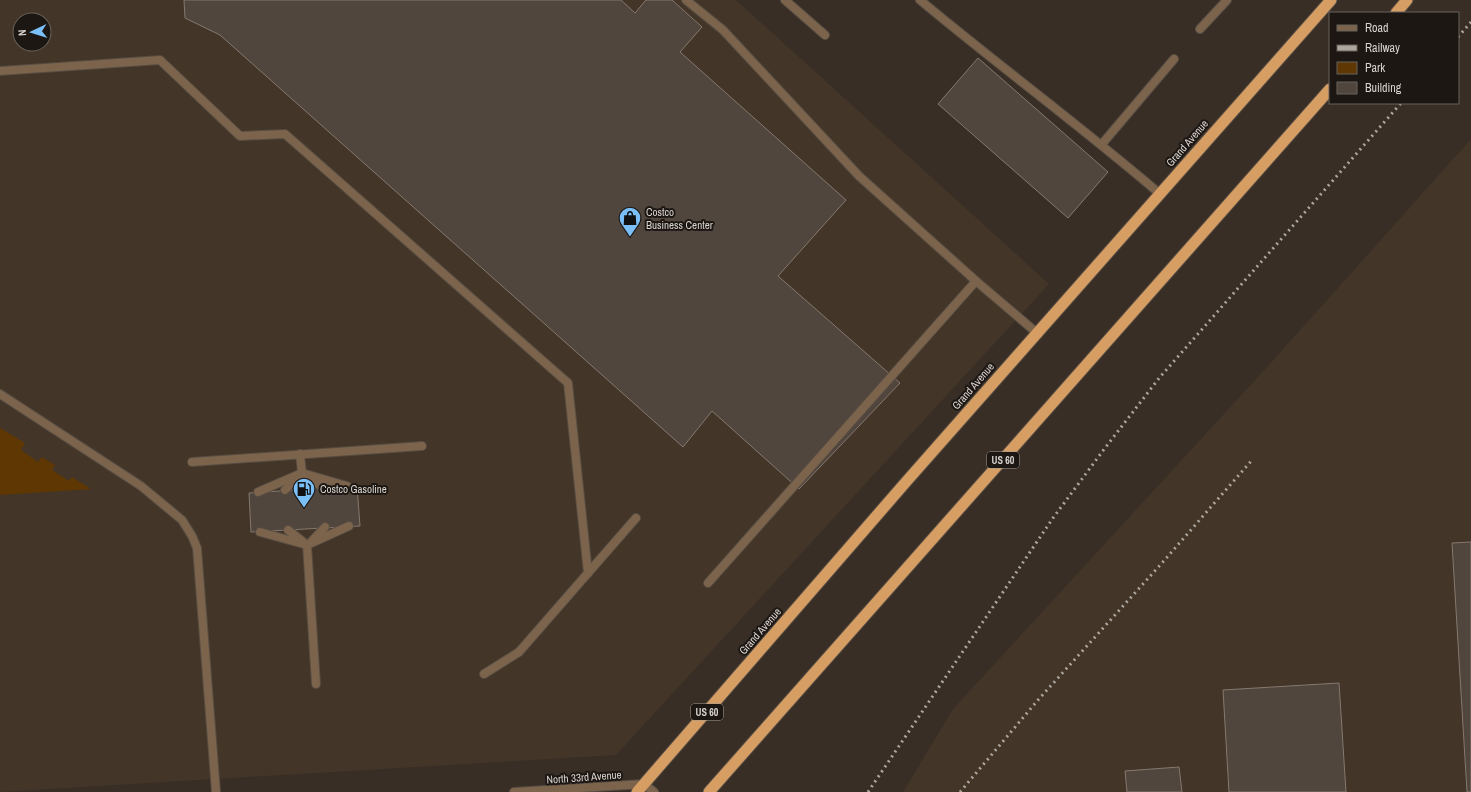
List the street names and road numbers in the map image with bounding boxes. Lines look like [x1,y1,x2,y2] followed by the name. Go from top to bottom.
[1163,117,1211,169] street label: Grand Avenue
[949,360,997,412] street label: Grand Avenue
[987,452,1019,468] road number: US 60
[736,605,784,657] street label: Grand Avenue
[691,704,723,720] road number: US 60
[546,767,622,787] street label: North 33rd Avenue

